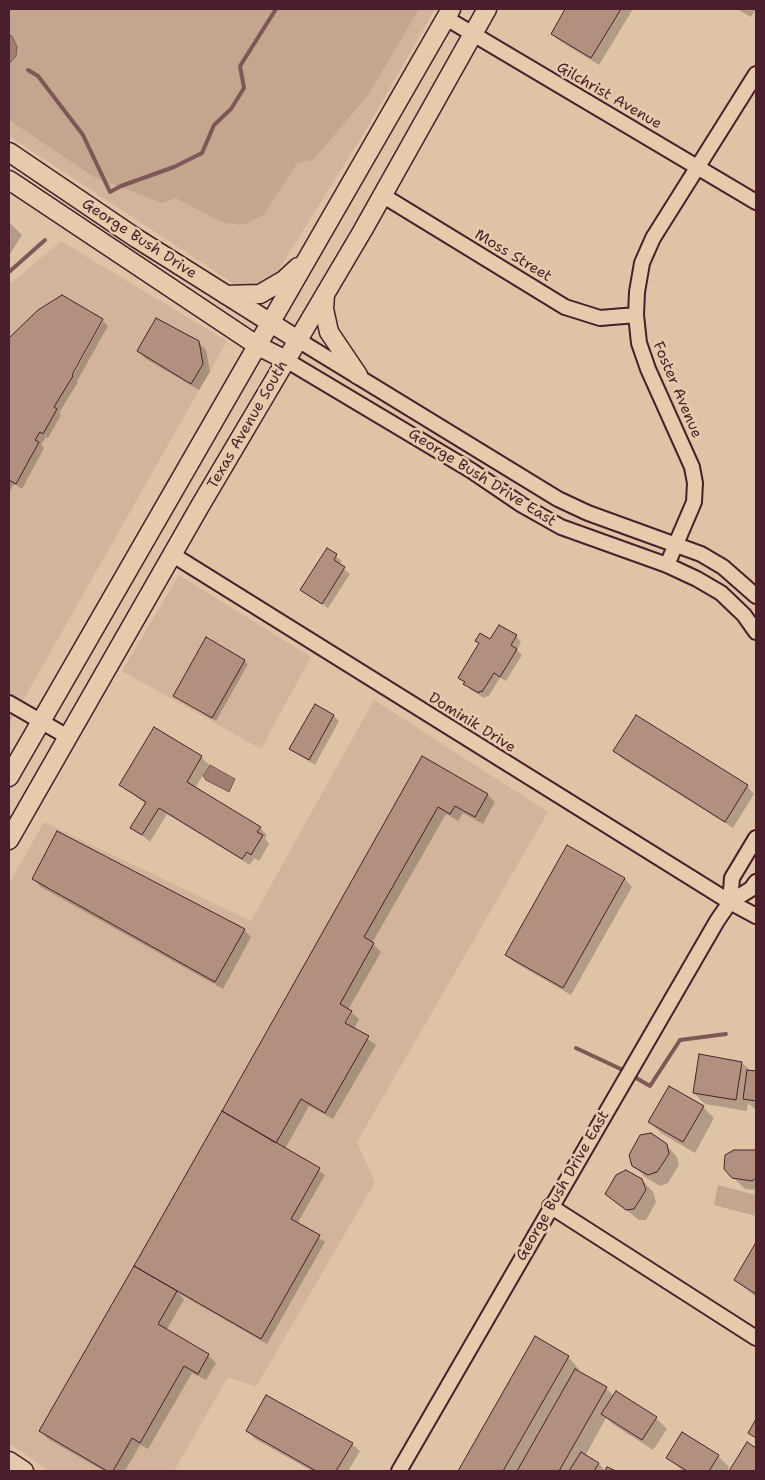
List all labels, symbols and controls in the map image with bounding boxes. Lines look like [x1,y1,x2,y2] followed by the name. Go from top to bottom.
[553,59,665,133] street label: Gilchrist Avenue
[78,195,200,283] street label: George Bush Drive
[471,226,555,286] street label: Moss Street
[649,339,705,441] street label: Foster Avenue
[204,358,292,492] street label: Texas Avenue South
[405,425,559,531] street label: George Bush Drive East
[425,689,519,757] street label: Dominik Drive
[513,1108,613,1264] street label: George Bush Drive East

